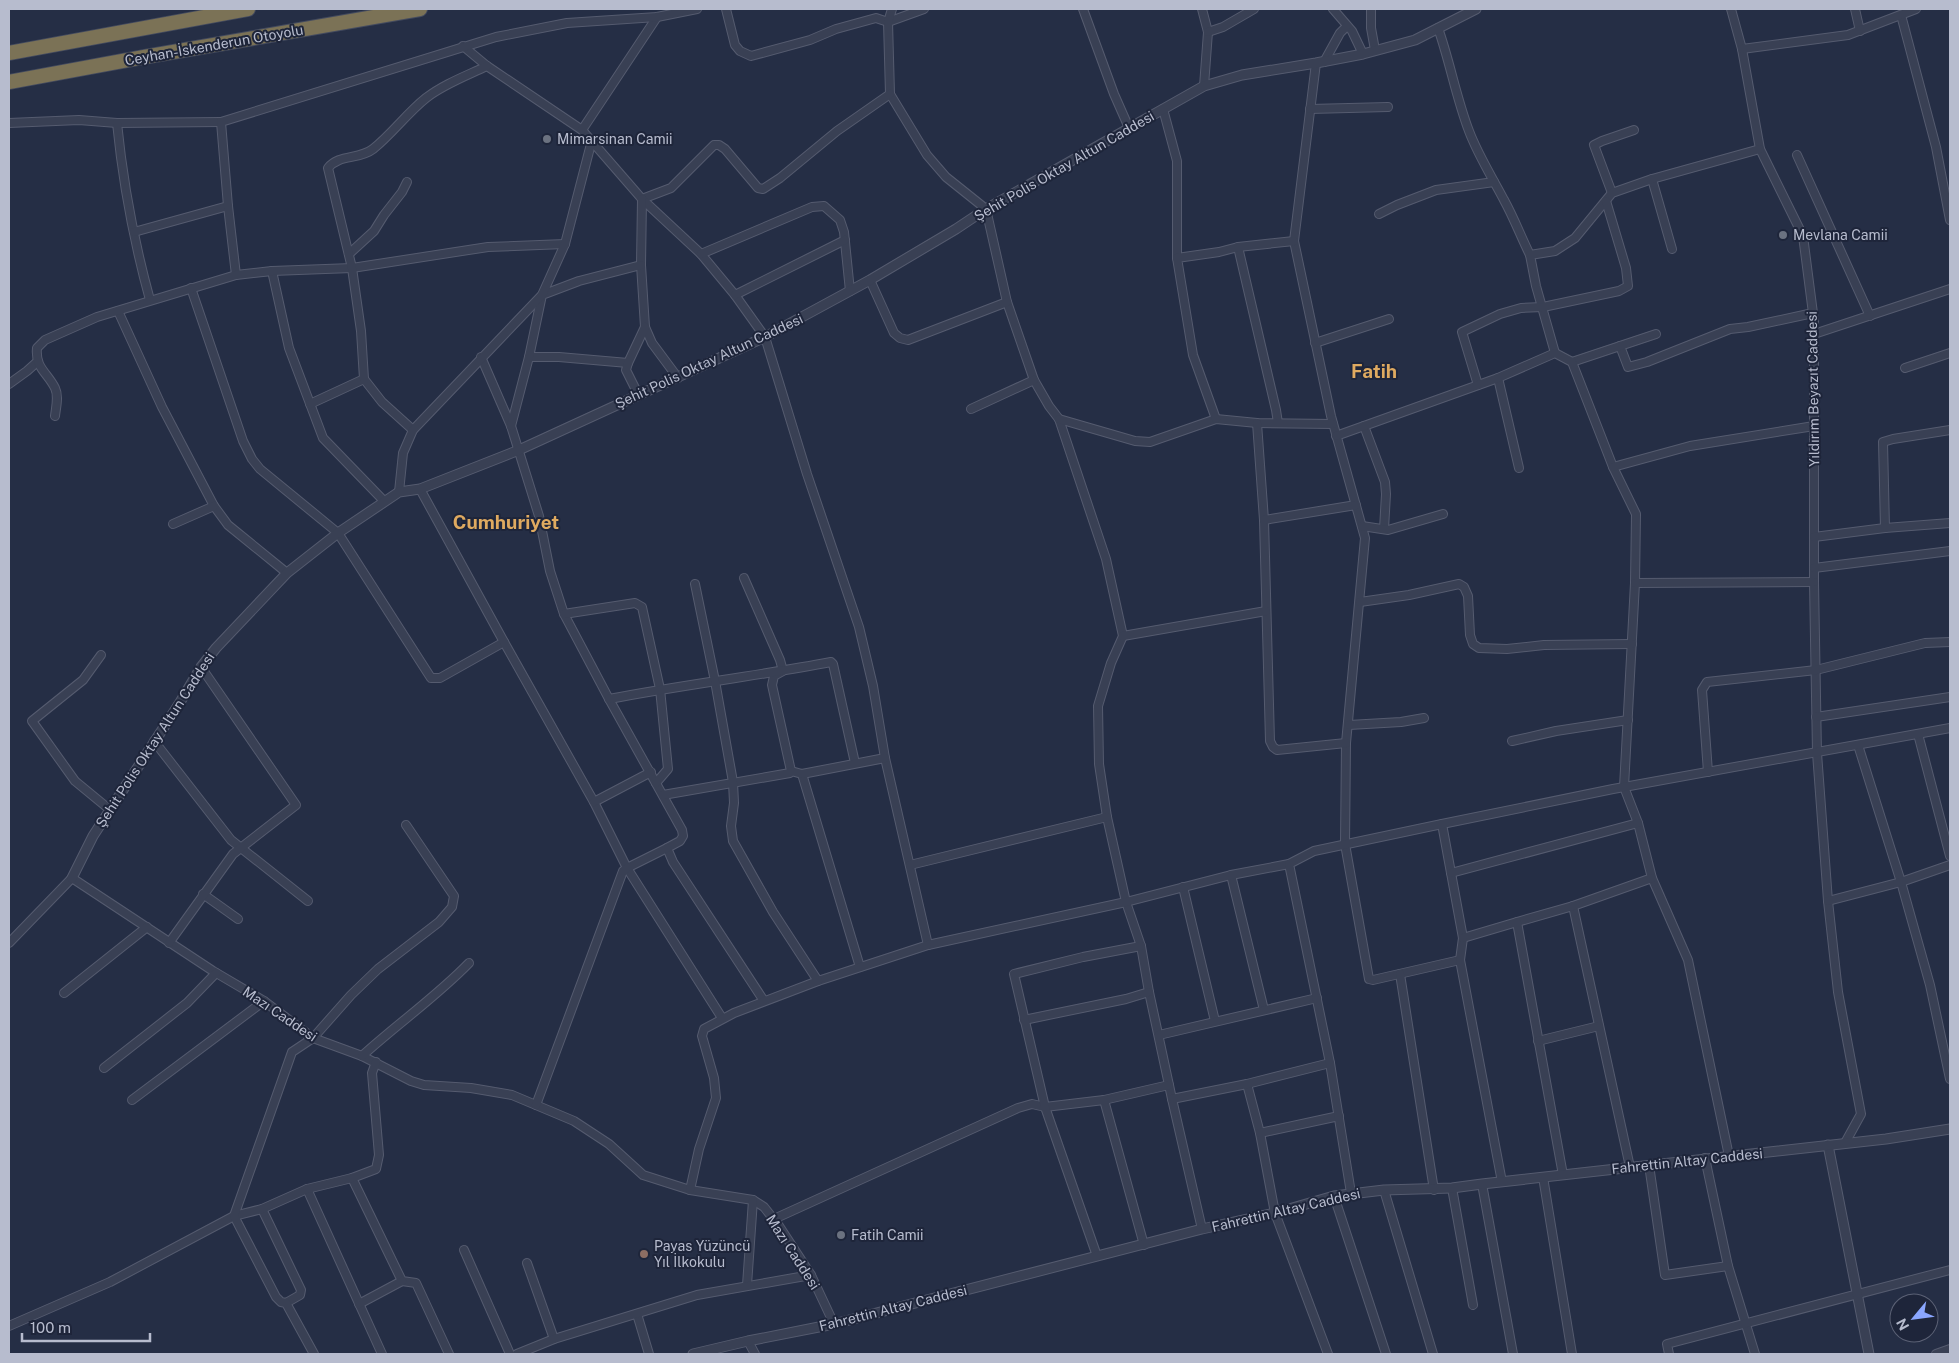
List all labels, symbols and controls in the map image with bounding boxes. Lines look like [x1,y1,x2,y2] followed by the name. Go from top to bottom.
[123,19,304,69] street label: Ceyhan-İskenderun Otoyolu
[971,108,1157,224] street label: Şehit Polis Oktay Altun Caddesi
[557,131,673,147] place label: Mimarsinan Camii
[541,133,553,145] marker: Mimarsinan Camii
[1793,227,1888,243] place label: Mevlana Camii
[1777,229,1789,241] marker: Mevlana Camii
[613,310,805,412] street label: Şehit Polis Oktay Altun Caddesi
[1804,311,1822,467] street label: Yıldırım Beyazıt Caddesi
[1351,360,1397,382] district label: Fatih
[453,511,559,533] district label: Cumhuriyet
[92,650,218,830] street label: Şehit Polis Oktay Altun Caddesi
[240,983,320,1045] street label: Mazı Caddesi
[1611,1145,1763,1177] street label: Fahrettin Altay Caddesi
[1210,1185,1362,1235] street label: Fahrettin Altay Caddesi
[763,1212,823,1292] street label: Mazı Caddesi
[851,1227,924,1243] place label: Fatih Camii
[835,1229,847,1241] marker: Fatih Camii
[654,1238,750,1270] place label: Payas Yüzüncü Yıl İlkokulu
[638,1248,650,1260] marker: Payas Yüzüncü Yıl İlkokulu
[817,1282,969,1334] street label: Fahrettin Altay Caddesi
[1889,1293,1939,1343] north arrow
[22,1310,150,1342] scale bar
[1893,1316,1912,1333] text: N
[30,1319,71,1336] text: 100 m

